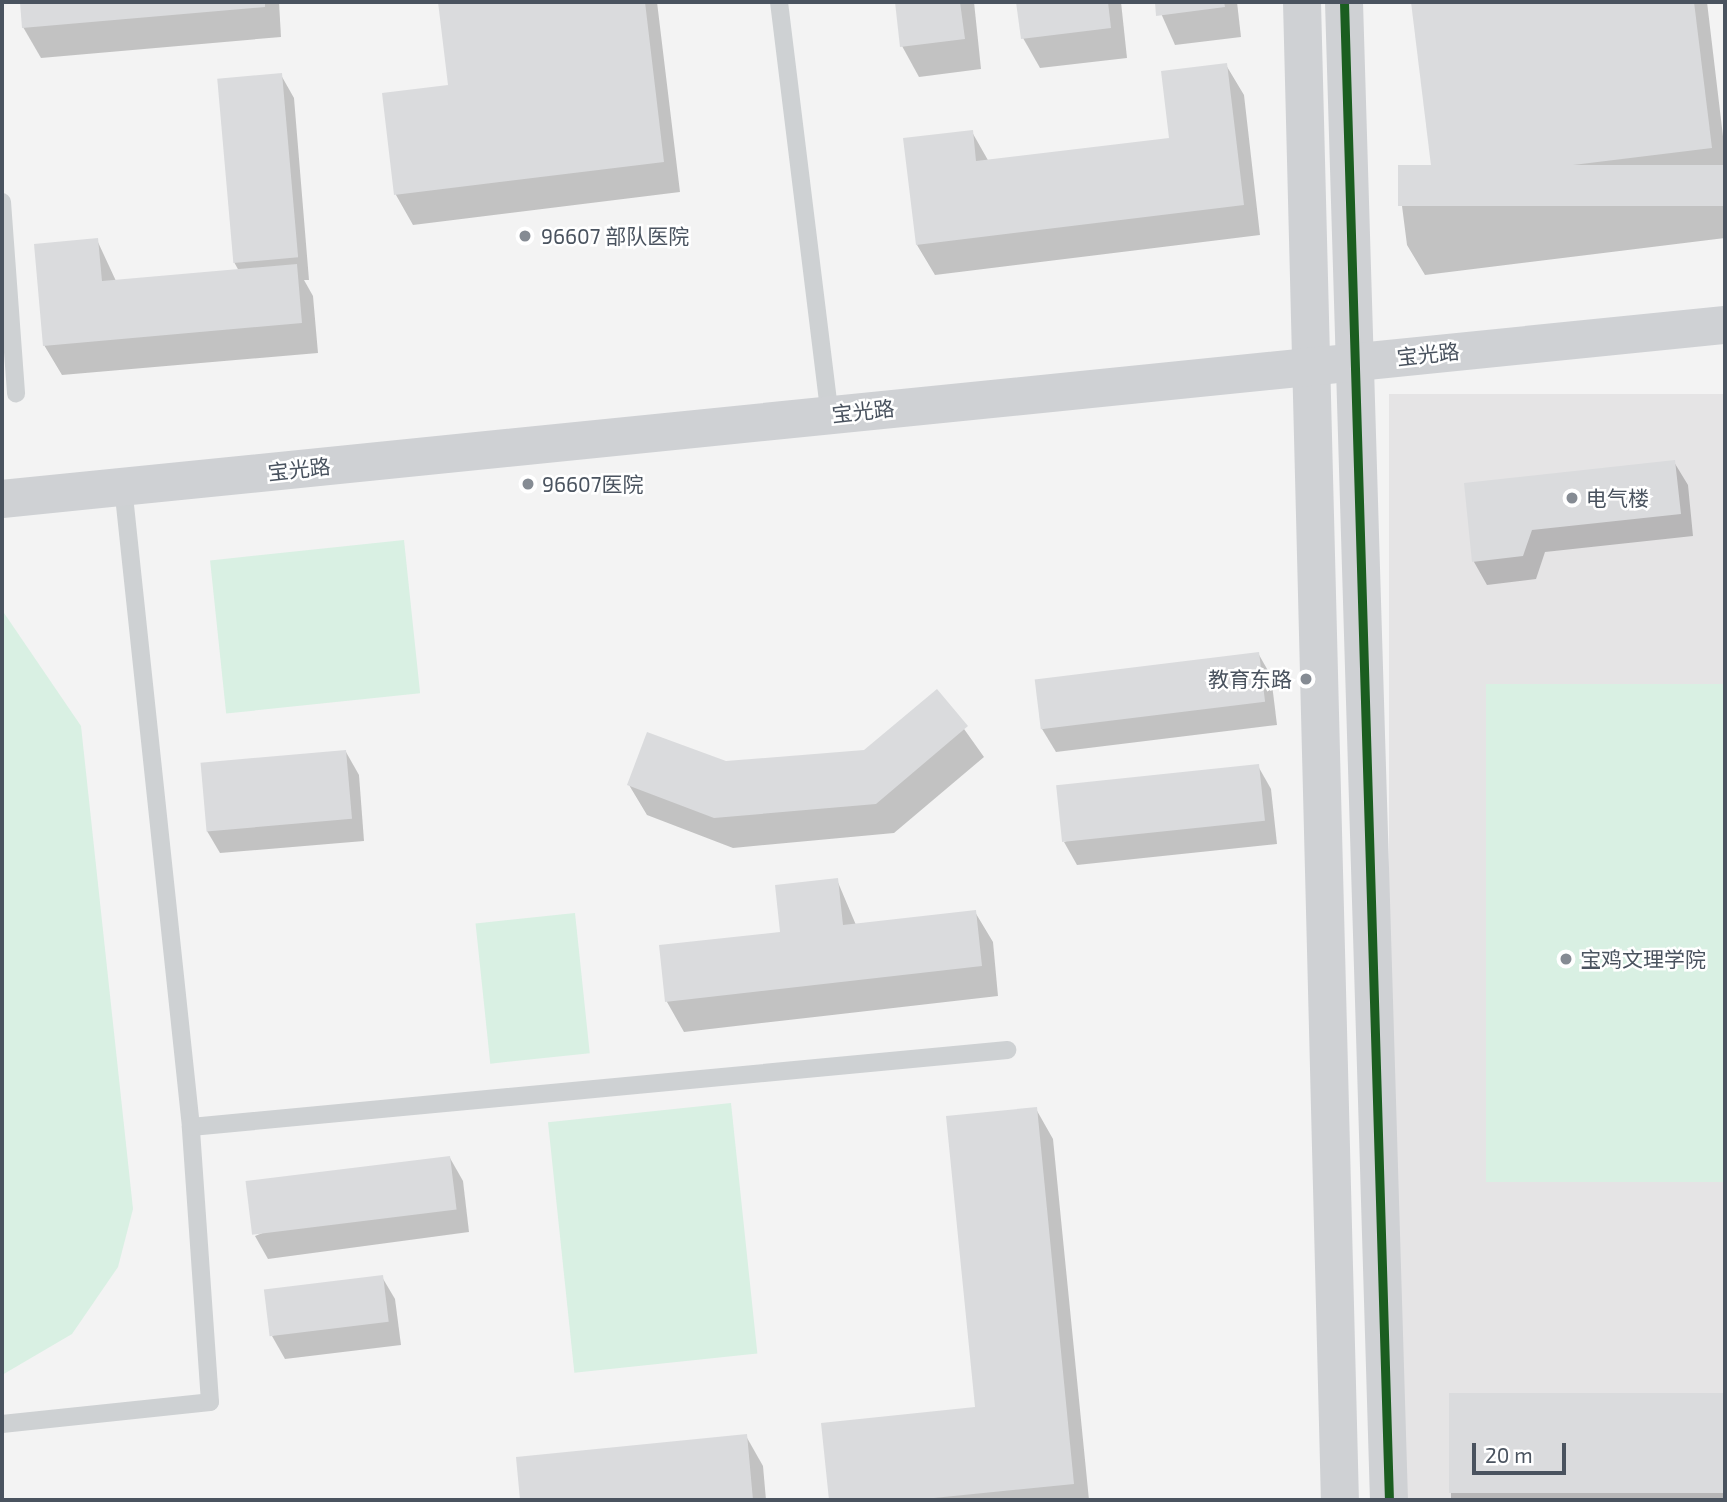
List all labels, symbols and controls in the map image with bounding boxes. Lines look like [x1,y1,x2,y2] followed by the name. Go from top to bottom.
[541,223,689,249] place label: 96607 部队医院
[515,226,535,246] marker: 96607 部队医院
[1395,338,1461,370] street label: 宝光路
[830,395,896,427] street label: 宝光路
[266,453,332,485] street label: 宝光路
[542,471,643,497] place label: 96607医院
[520,476,536,492] marker: 96607医院
[1586,485,1649,511] place label: 电气楼
[1564,490,1580,506] marker: 电气楼
[1208,666,1292,692] place label: 教育东路
[1298,671,1314,687] marker: 教育东路
[1580,946,1706,972] place label: 宝鸡文理学院
[1558,951,1574,967] marker: 宝鸡文理学院
[1475,1428,1570,1472] scale bar
[1485,1442,1533,1467] text: 20 m

